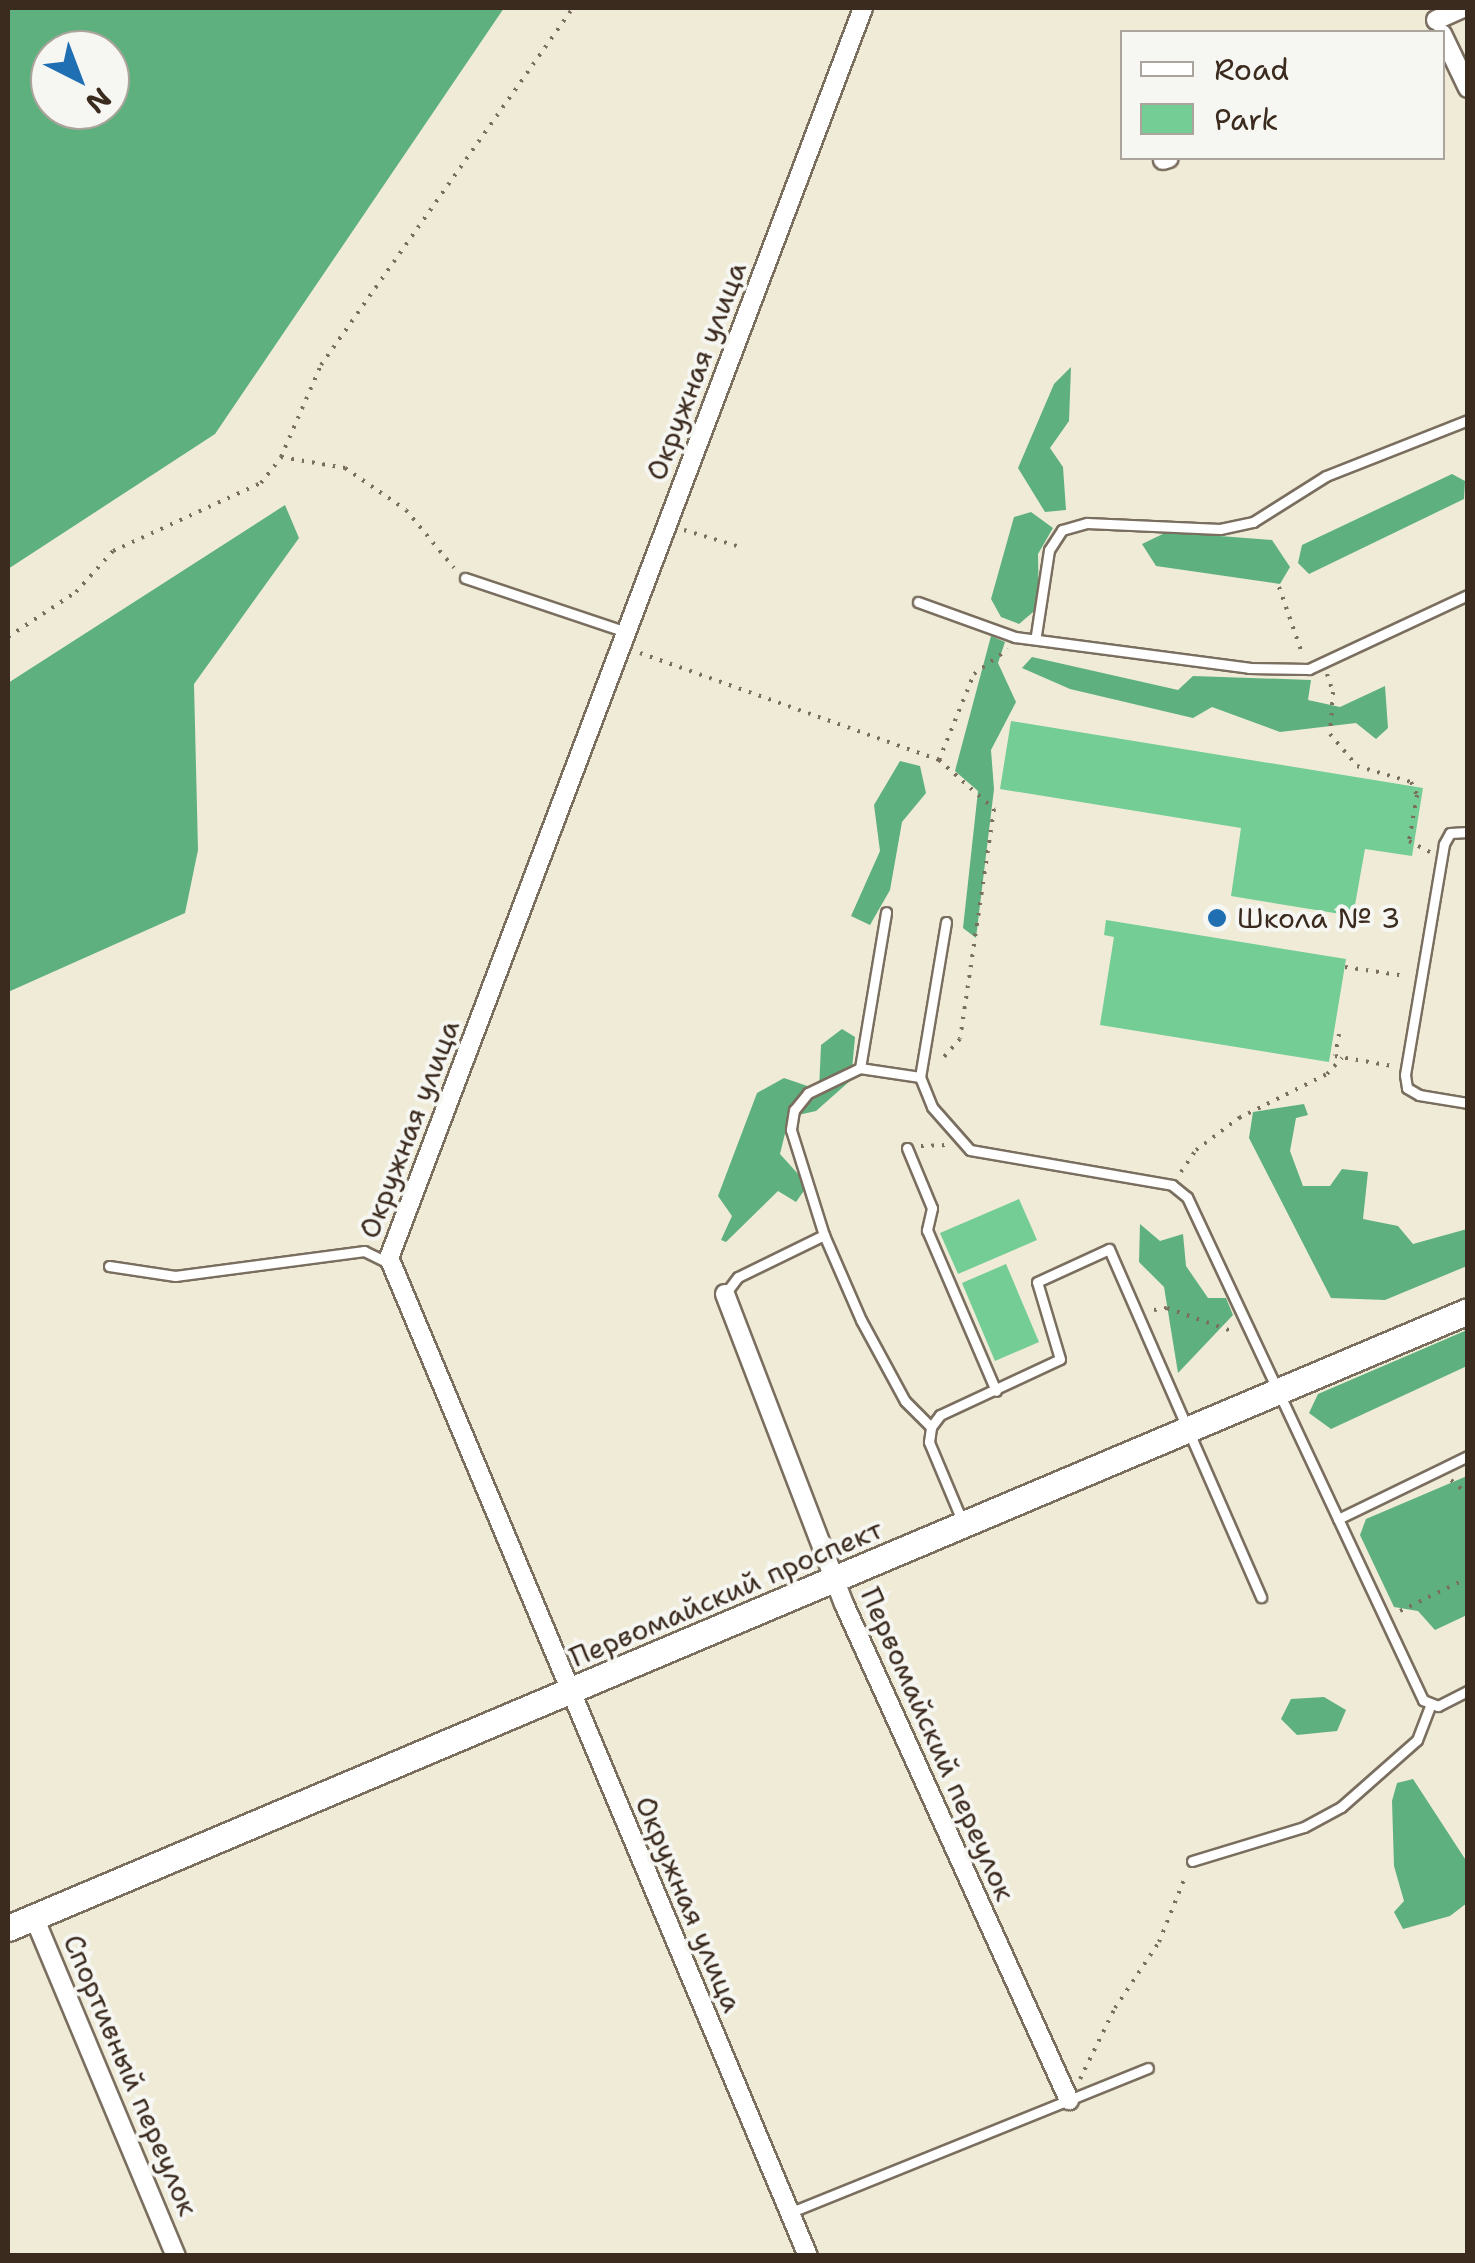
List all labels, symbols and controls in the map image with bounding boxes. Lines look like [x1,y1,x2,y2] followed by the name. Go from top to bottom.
[30,30,130,130] north arrow
[1120,30,1445,160] legend
[1214,49,1289,90] text: Road
[78,79,120,122] text: N
[1214,99,1278,140] text: Park
[639,257,753,485] street label: Окружная улица
[1237,901,1400,935] place label: Школа № 3
[1206,907,1228,929] marker: Школа № 3
[352,1015,466,1243] street label: Окружная улица
[565,1512,887,1674] street label: Первомайский проспект
[854,1582,1022,1906] street label: Первомайский переулок
[628,1791,750,2017] street label: Окружная улица
[56,1929,206,2221] street label: Спортивный переулок

